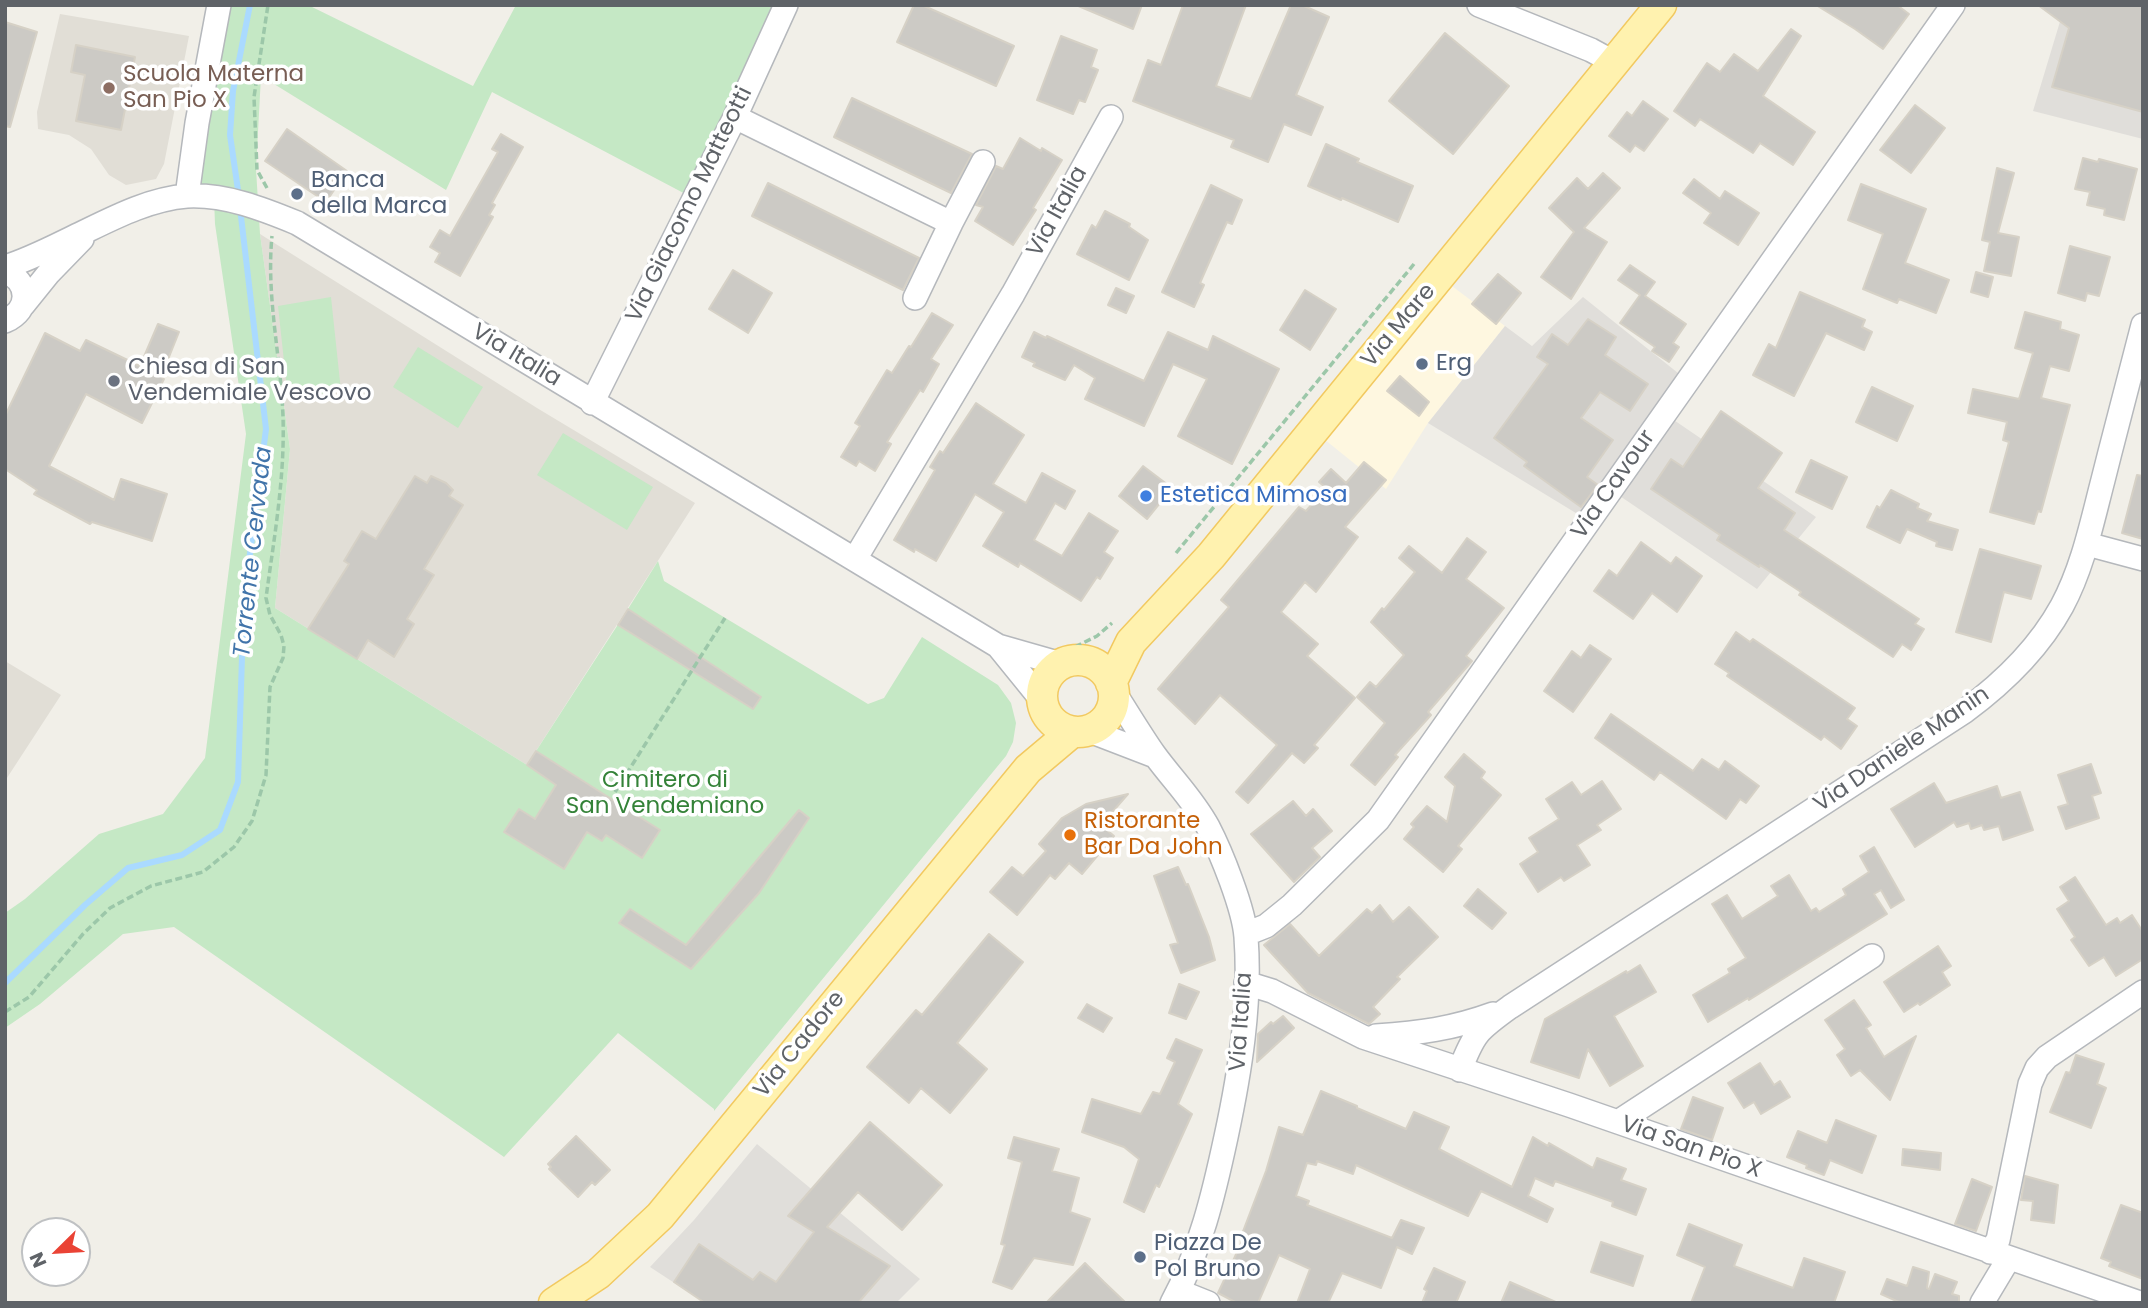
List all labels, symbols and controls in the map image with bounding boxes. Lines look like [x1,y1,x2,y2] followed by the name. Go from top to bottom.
[123,61,304,115] place label: Scuola Materna San Pio X
[101,80,117,96] marker: Scuola Materna San Pio X
[621,83,759,327] street label: Via Giacomo Matteotti
[1022,162,1094,262] street label: Via Italia
[311,167,447,221] place label: Banca della Marca
[289,186,305,202] marker: Banca della Marca
[1356,278,1442,374] street label: Via Mare
[466,319,566,393] street label: Via Italia
[1436,350,1472,378] place label: Erg
[128,354,371,408] place label: Chiesa di San Vendemiale Vescovo
[1414,356,1430,372] marker: Erg
[106,373,122,389] marker: Chiesa di San Vendemiale Vescovo
[1566,425,1662,545] street label: Via Cavour
[229,445,279,659] water label: Torrente Cervada
[1160,482,1348,510] place label: Estetica Mimosa
[1138,488,1154,504] marker: Estetica Mimosa
[1809,681,1995,819] street label: Via Daniele Manin
[566,767,764,821] park label: Cimitero di San Vendemiano
[1084,808,1223,862] place label: Ristorante Bar Da John
[1062,827,1078,843] marker: Ristorante Bar Da John
[1225,971,1259,1073] street label: Via Italia
[749,986,851,1104] street label: Via Cadore
[1617,1111,1765,1185] street label: Via San Pio X
[21,1217,91,1287] north arrow
[1154,1230,1262,1284] place label: Piazza De Pol Bruno
[23,1248,53,1272] text: N
[1132,1249,1148,1265] marker: Piazza De Pol Bruno

